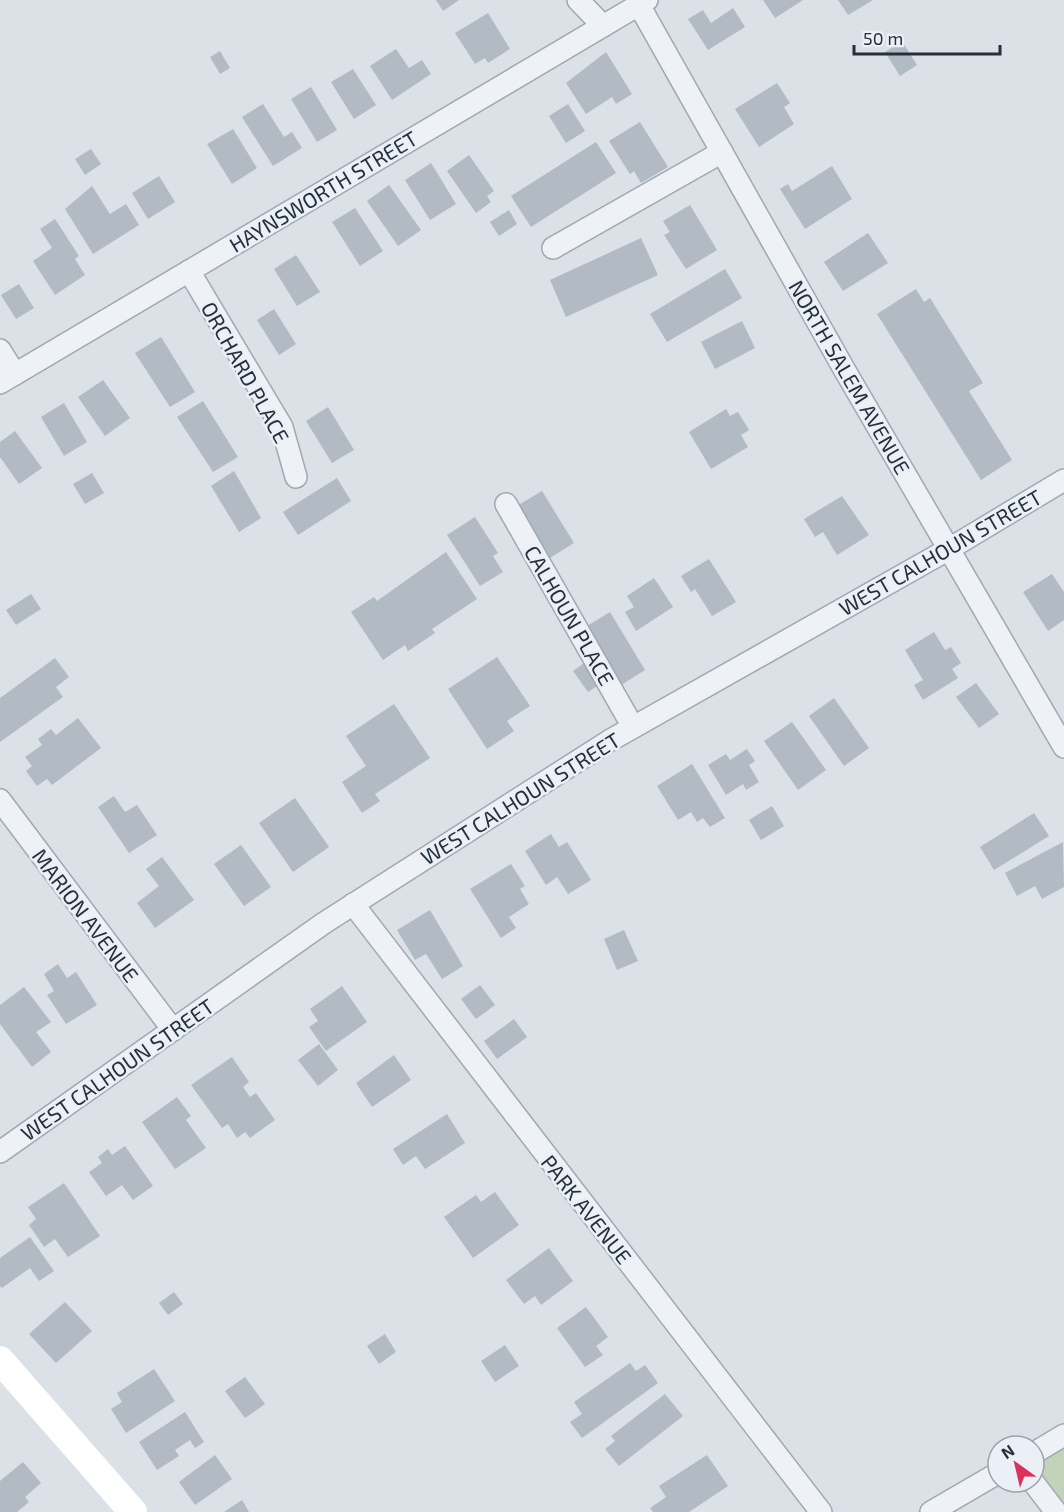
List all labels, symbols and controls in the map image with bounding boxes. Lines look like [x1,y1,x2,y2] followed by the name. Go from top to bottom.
[854,18,1000,56] scale bar
[863,27,903,49] text: 50 m
[225,125,421,257] street label: HAYNSWORTH STREET
[784,276,916,478] street label: NORTH SALEM AVENUE
[197,297,295,447] street label: ORCHARD PLACE
[834,484,1046,620] street label: WEST CALHOUN STREET
[520,541,620,689] street label: CALHOUN PLACE
[416,726,624,870] street label: WEST CALHOUN STREET
[28,843,144,987] street label: MARION AVENUE
[16,993,218,1145] street label: WEST CALHOUN STREET
[537,1149,637,1269] street label: PARK AVENUE
[986,1434,1046,1494] north arrow
[997,1440,1017,1462] text: N

